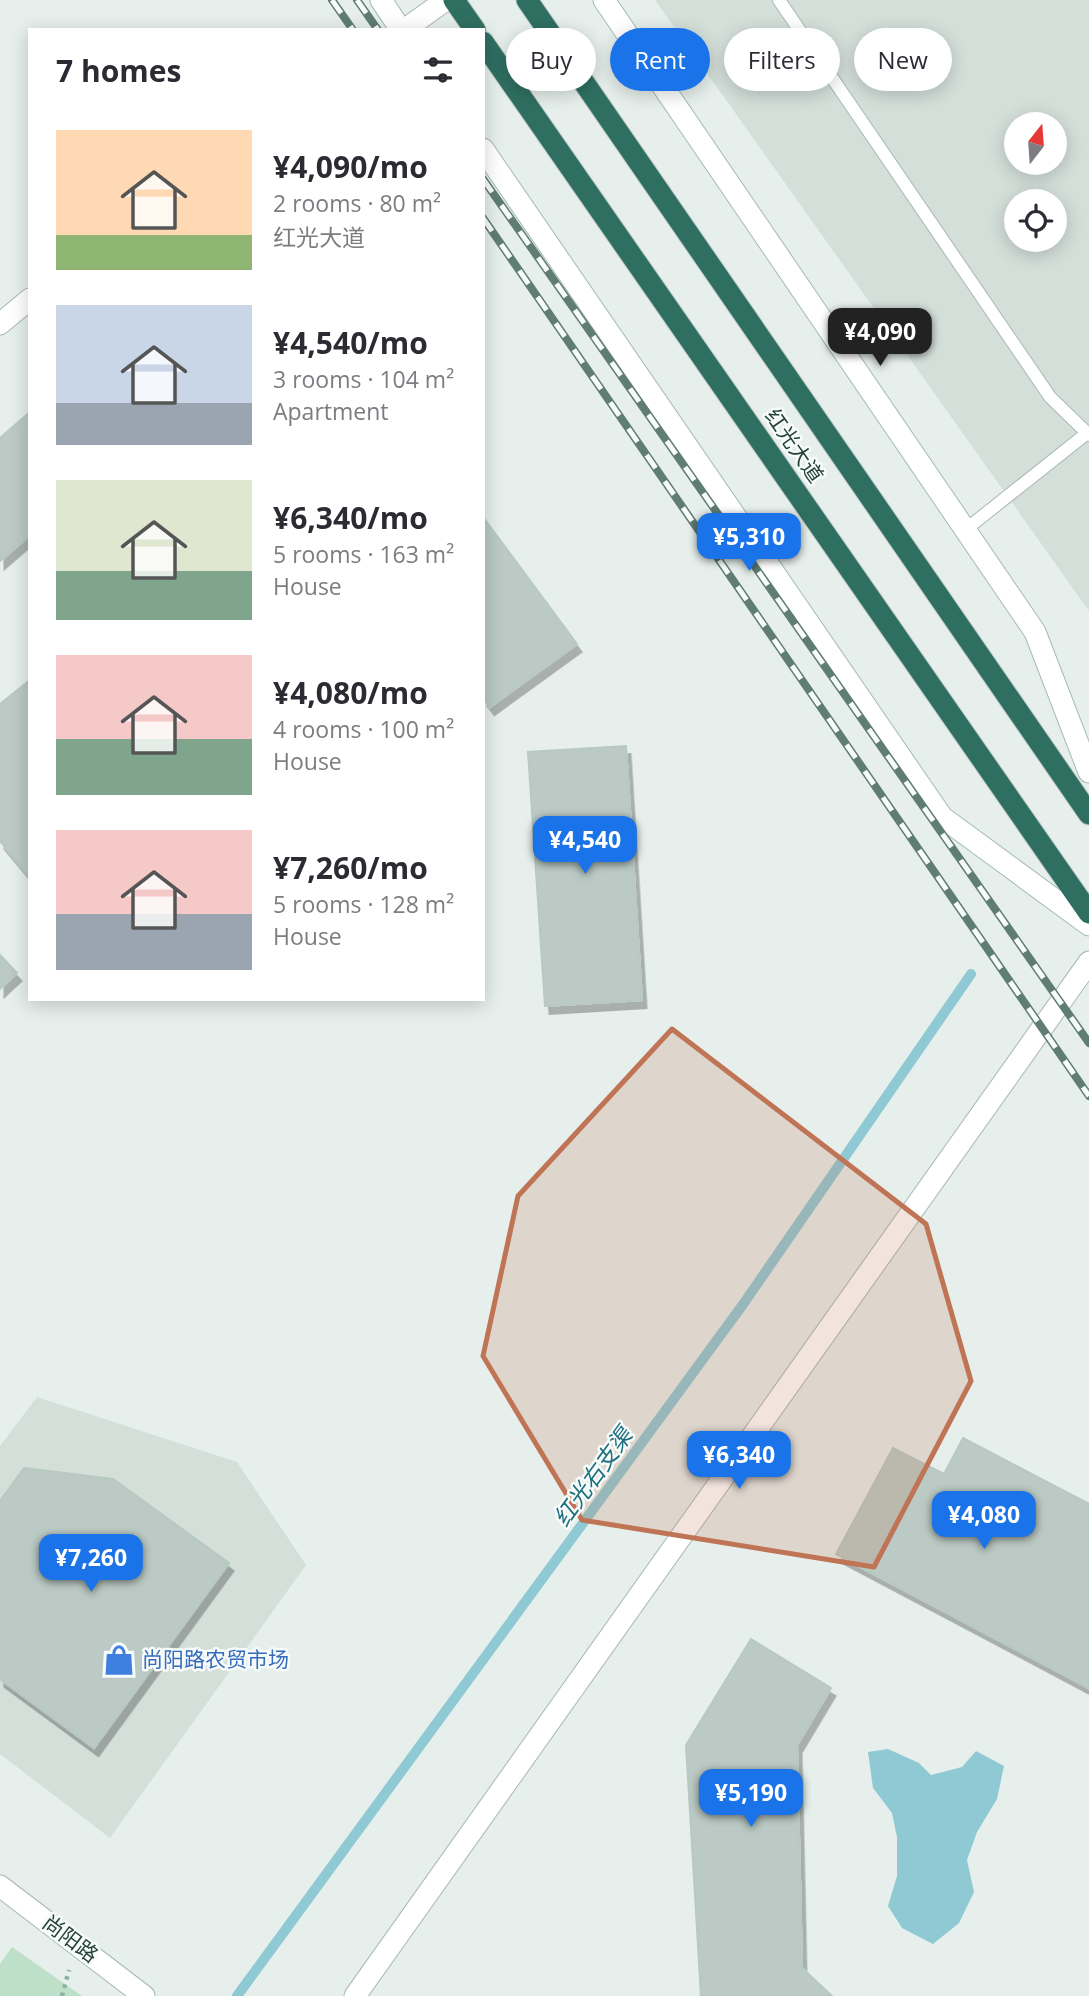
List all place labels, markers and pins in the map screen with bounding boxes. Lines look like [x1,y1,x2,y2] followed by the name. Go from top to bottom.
[823,308,937,368] pin: ¥4,090
[692,514,806,573] pin: ¥5,310
[528,816,642,876] pin: ¥4,540
[682,1432,796,1491] pin: ¥6,340
[927,1492,1041,1551] pin: ¥4,080
[34,1534,148,1594] pin: ¥7,260
[102,1643,136,1677] shop icon: 尚阳路农贸市场
[142,1645,289,1673] place label: 尚阳路农贸市场
[694,1770,808,1829] pin: ¥5,190

